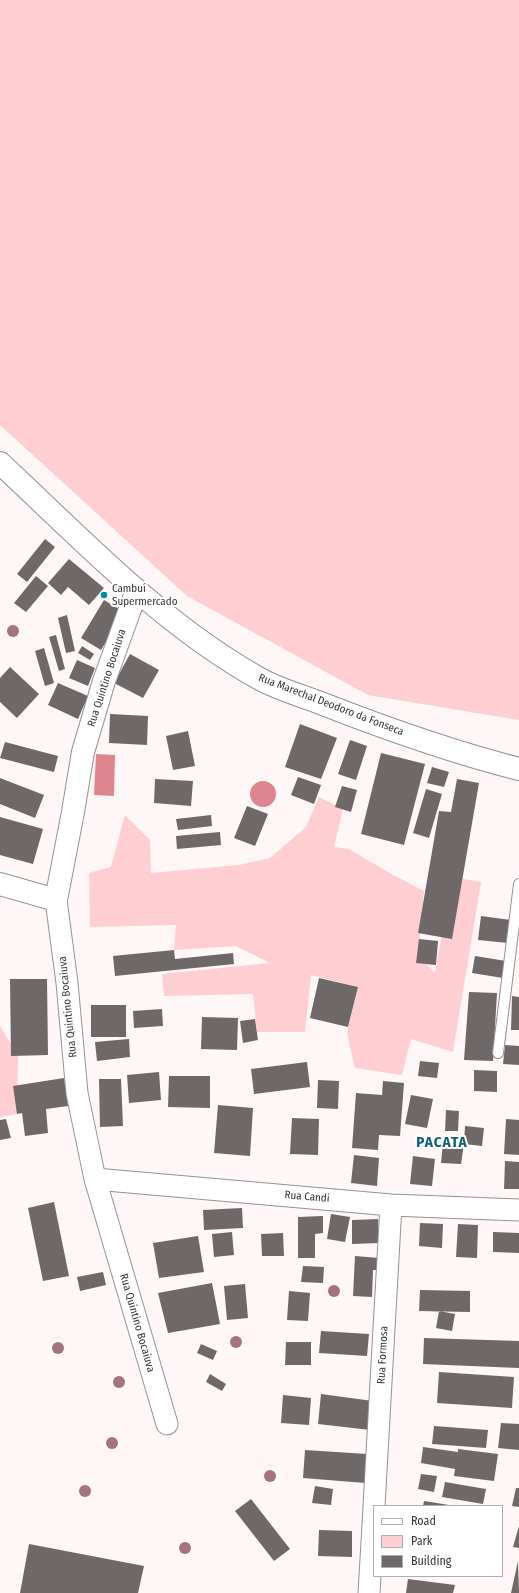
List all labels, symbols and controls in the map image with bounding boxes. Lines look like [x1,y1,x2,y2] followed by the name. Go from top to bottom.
[112,582,177,608] place label: Cambuí Supermercado
[99,590,109,600] marker: Cambuí Supermercado
[85,627,129,729] street label: Rua Quintino Bocaiuva
[257,671,405,739] street label: Rua Marechal Deodoro da Fonseca
[56,956,80,1058] street label: Rua Quintino Bocaiuva
[416,1134,468,1152] district label: PACATA
[284,1188,330,1206] street label: Rua Candi
[117,1272,157,1374] street label: Rua Quintino Bocaiuva
[375,1326,391,1384] street label: Rua Formosa
[373,1505,503,1577] legend
[411,1514,436,1528] text: Road
[411,1534,432,1548] text: Park
[411,1554,451,1568] text: Building

